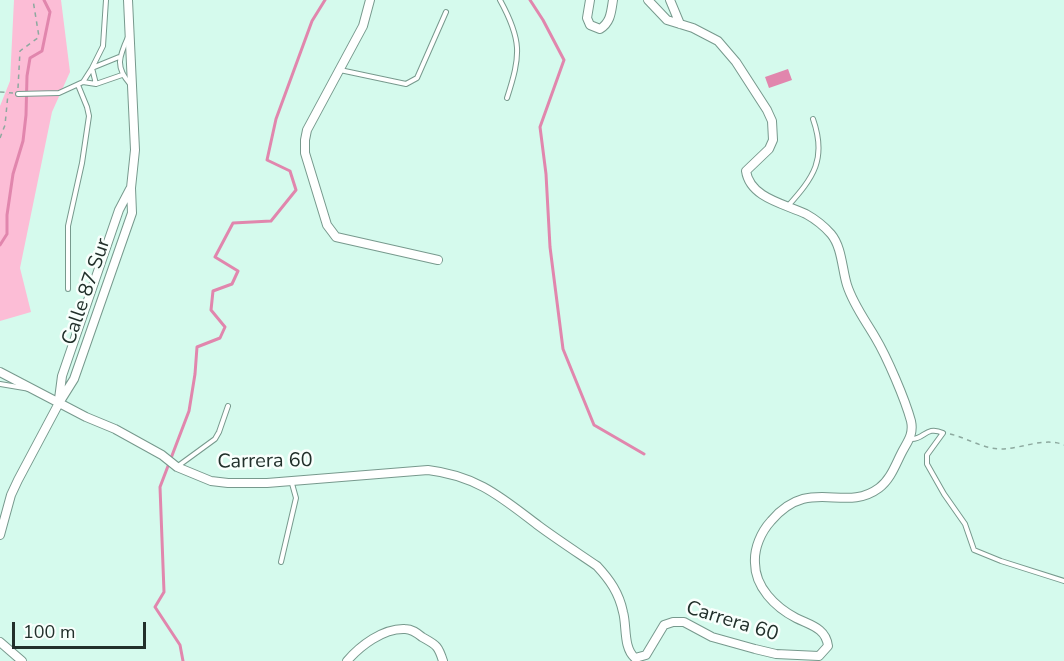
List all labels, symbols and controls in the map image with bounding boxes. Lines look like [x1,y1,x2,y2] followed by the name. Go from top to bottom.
[58,236,116,348] street label: Calle 87 Sur
[217,449,313,475] street label: Carrera 60
[683,597,781,647] street label: Carrera 60
[15,610,148,648] scale bar
[23,620,75,644] text: 100 m

